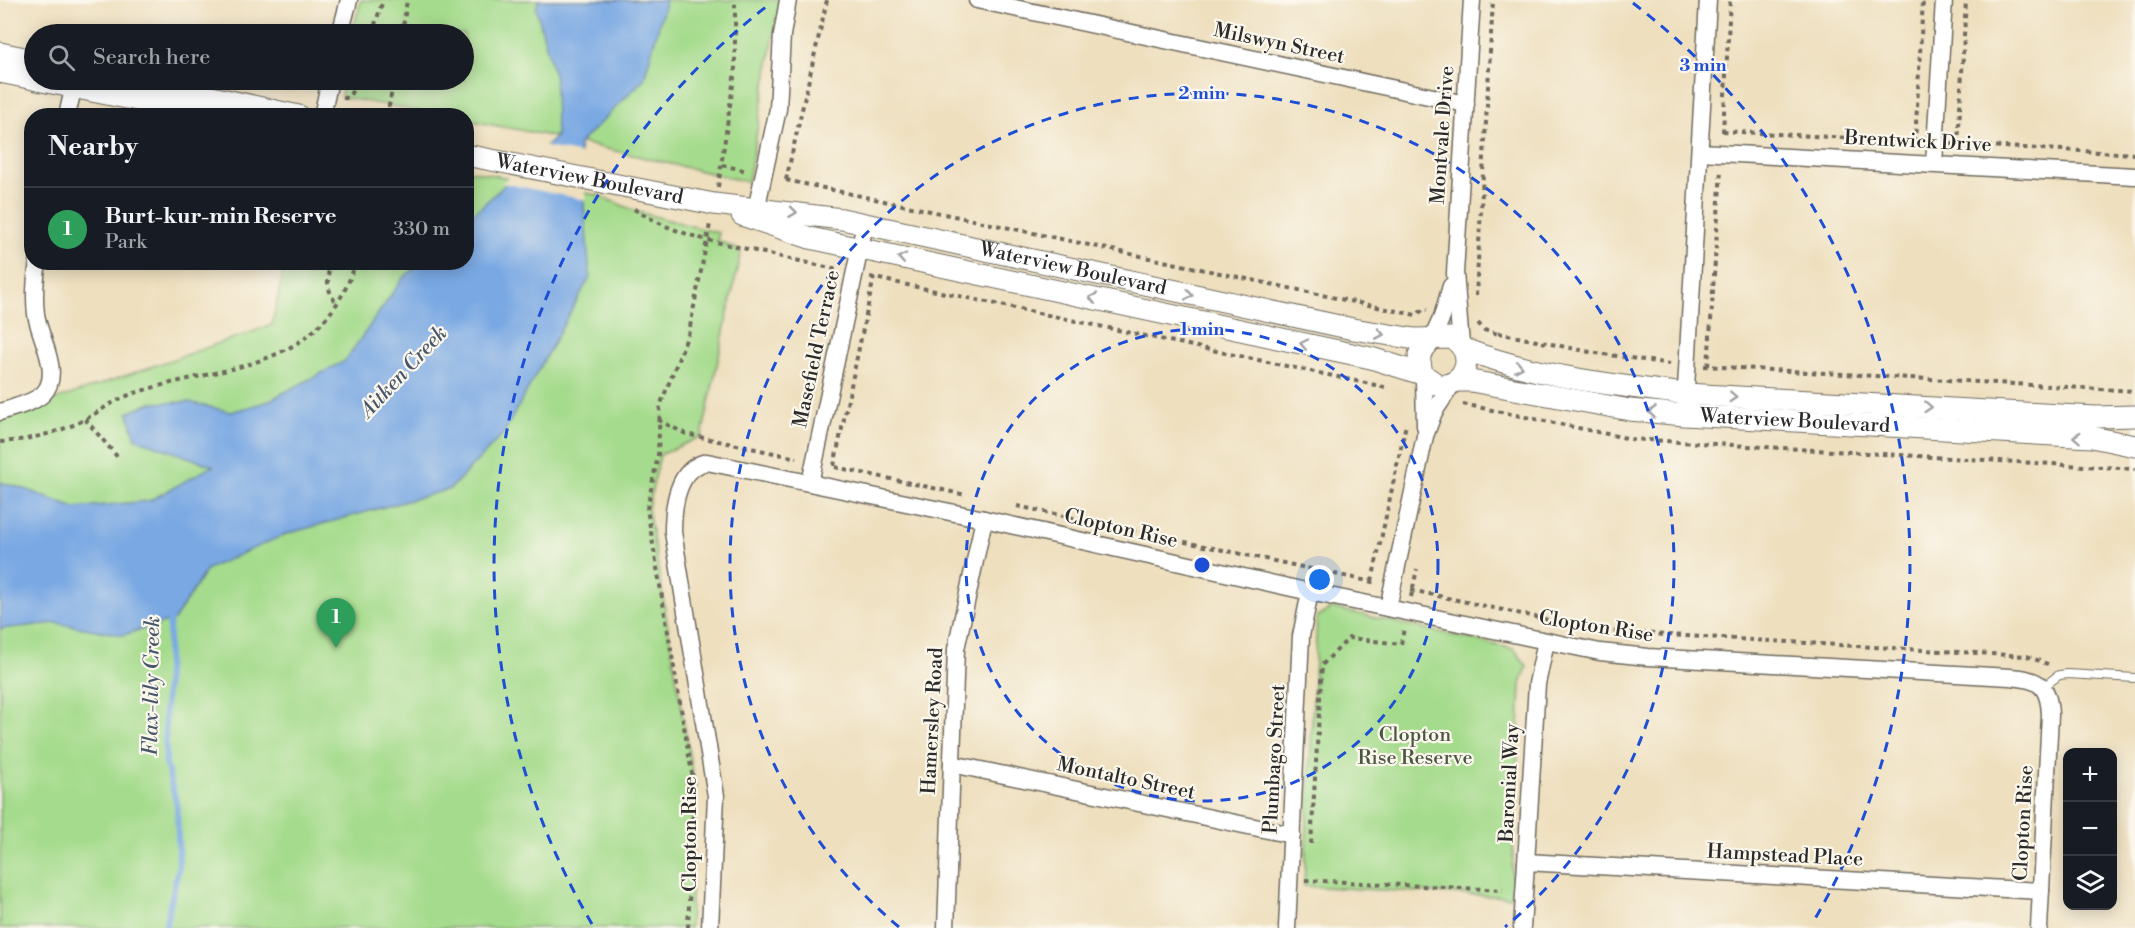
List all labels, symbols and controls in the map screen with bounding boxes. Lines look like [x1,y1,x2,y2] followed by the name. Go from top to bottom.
[1211,18,1347,70] street label: Milswyn Street
[24,24,474,90] search box
[45,41,78,74] icon: search
[93,44,210,71] text: Search here
[1680,54,1726,77] text: 3 min
[1426,65,1460,205] street label: Montvale Drive
[1178,82,1226,105] text: 2 min
[1843,126,1992,158] street label: Brentwick Drive
[48,131,138,163] text: Nearby
[493,148,686,210] street label: Waterview Boulevard
[105,203,337,230] text: Burt-kur-min Reserve
[788,205,798,217] one-way arrow
[63,217,72,242] text: 1
[393,217,450,242] text: 330 m
[105,230,147,255] text: Park
[976,236,1169,301] street label: Waterview Boulevard
[897,252,907,265] one-way arrow
[788,268,846,430] street label: Masefield Terrace
[1184,288,1194,301] one-way arrow
[1088,293,1098,306] one-way arrow
[1180,318,1224,341] text: 1 min
[354,321,453,425] water label: Aitken Creek
[1375,327,1385,340] one-way arrow
[1299,338,1309,351] one-way arrow
[1514,360,1524,373] one-way arrow
[1729,390,1738,403] one-way arrow
[1923,401,1932,414] one-way arrow
[1698,403,1891,439] street label: Waterview Boulevard
[1648,406,1657,419] one-way arrow
[2073,430,2082,443] one-way arrow
[1062,504,1180,554] street label: Clopton Rise
[1192,555,1212,575] centre of rings
[1305,565,1334,594] your location
[316,598,356,648] pin: 1
[1537,606,1655,648] street label: Clopton Rise
[138,616,166,756] water label: Flax-lily Creek
[917,646,949,795] street label: Hamersley Road
[1259,683,1291,835] street label: Plumbago Street
[1357,723,1473,771] park label: Clopton Rise Reserve
[1494,723,1526,844] street label: Baronial Way
[2063,748,2117,910] map controls
[2063,748,2117,802] button: +
[1055,752,1197,806] street label: Montalto Street
[2008,764,2040,882] street label: Clopton Rise
[678,776,703,892] street label: Clopton Rise
[2063,802,2117,856] button: −
[1706,839,1864,873] street label: Hampstead Place
[2063,856,2117,910] button: layers

